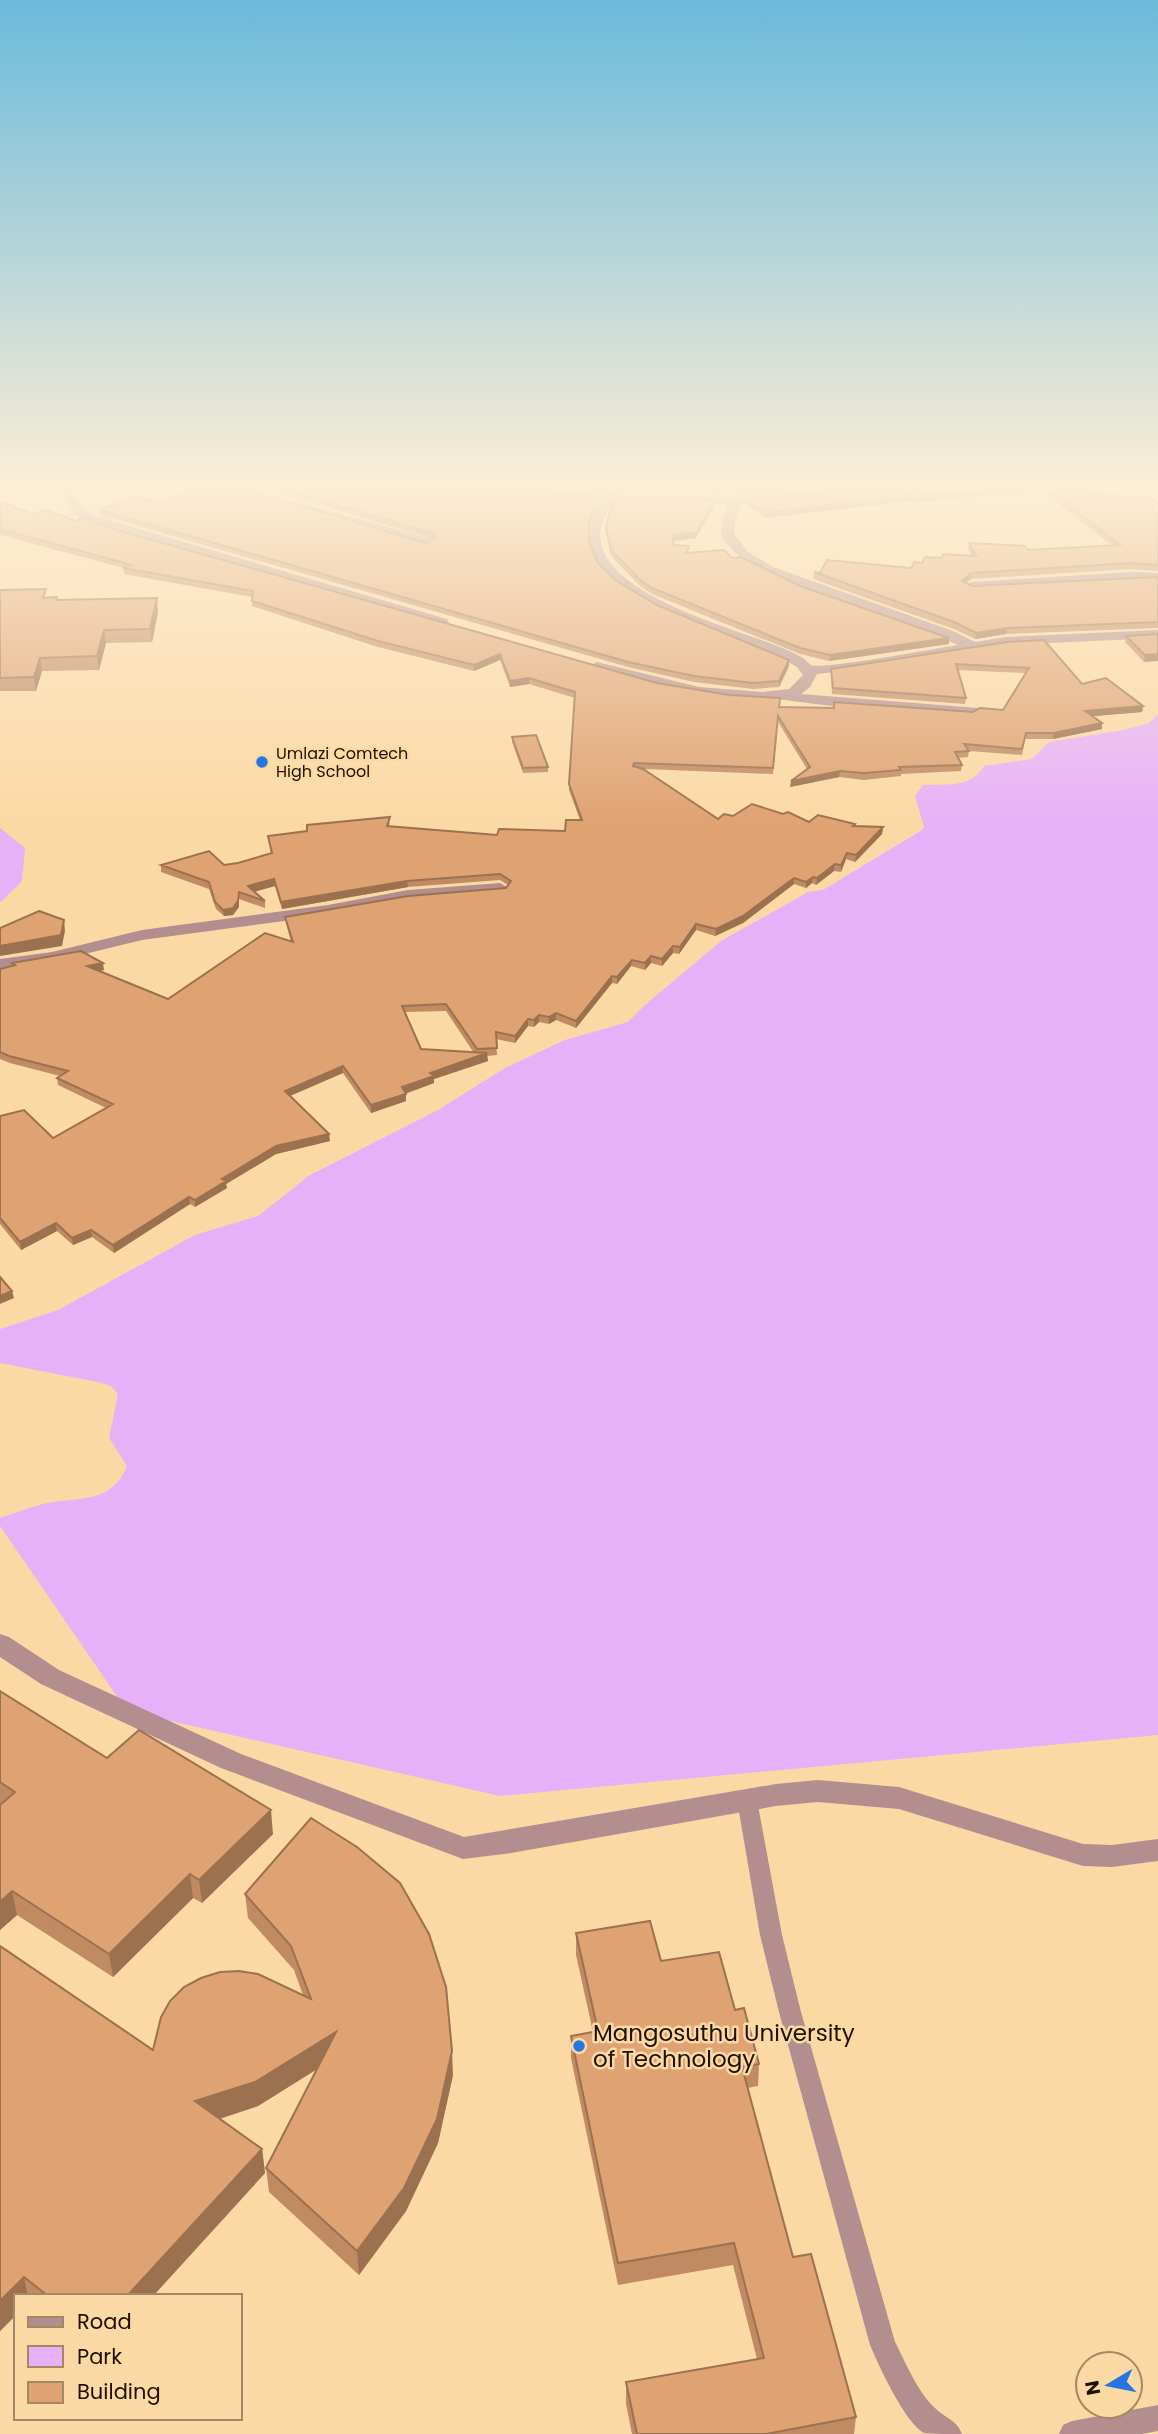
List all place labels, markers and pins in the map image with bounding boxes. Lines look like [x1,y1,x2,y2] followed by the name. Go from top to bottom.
[276,742,408,783] place label: Umlazi Comtech High School
[254,754,270,770] marker: Umlazi Comtech High School
[593,2017,855,2075] place label: Mangosuthu University of Technology
[571,2038,587,2054] marker: Mangosuthu University of Technology

